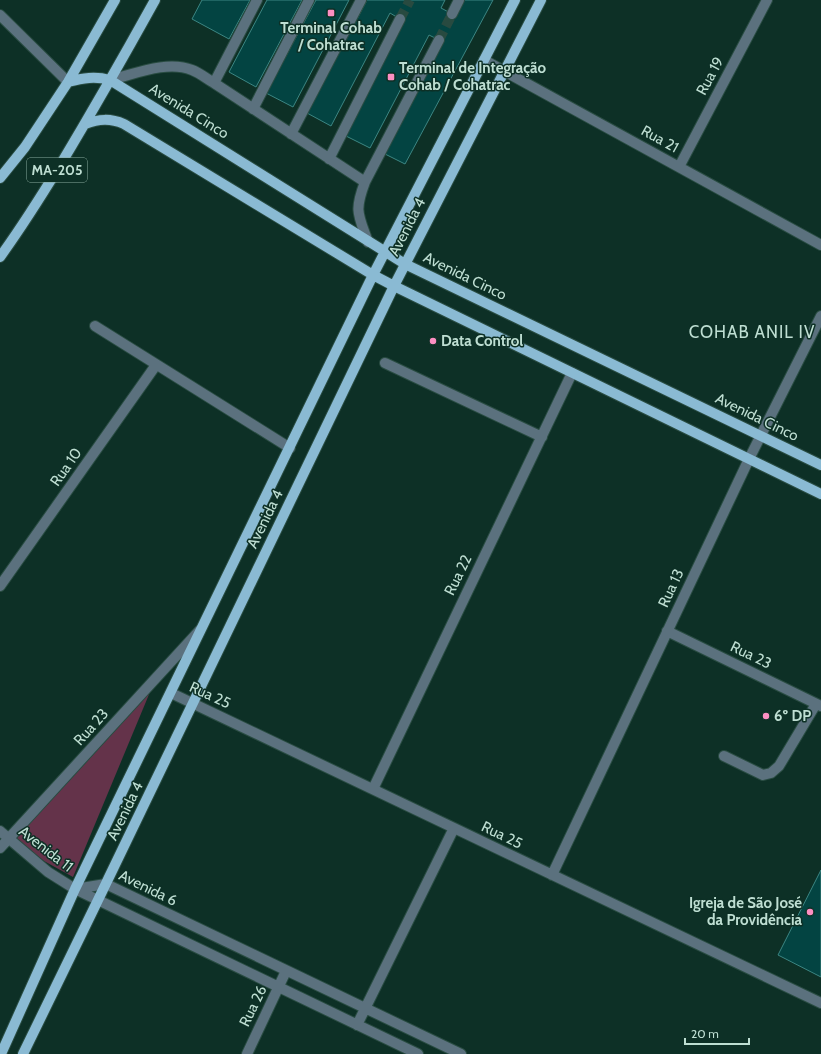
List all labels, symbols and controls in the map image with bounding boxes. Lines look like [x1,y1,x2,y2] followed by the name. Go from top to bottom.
[326,8,336,18] marker: Terminal Cohab / Cohatrac
[280,19,382,54] place label: Terminal Cohab / Cohatrac
[692,54,728,98] street label: Rua 19
[399,59,547,94] place label: Terminal de Integração Cohab / Cohatrac
[386,72,396,82] marker: Terminal de Integração Cohab / Cohatrac
[146,79,232,143] street label: Avenida Cinco
[638,121,682,157] street label: Rua 21
[27,158,87,182] road number: MA-205
[385,195,429,259] street label: Avenida 4
[420,248,510,304] street label: Avenida Cinco
[689,322,815,342] district label: COHAB ANIL IV
[441,332,523,350] place label: Data Control
[428,336,438,346] marker: Data Control
[712,389,802,445] street label: Avenida Cinco
[46,444,86,490] street label: Rua 10
[243,487,287,551] street label: Avenida 4
[440,552,476,598] street label: Rua 22
[654,566,688,610] street label: Rua 13
[728,637,774,673] street label: Rua 23
[187,678,233,712] street label: Rua 25
[70,705,112,749] street label: Rua 23
[774,707,811,725] place label: 6º DP
[761,711,771,721] marker: 6º DP
[103,779,147,843] street label: Avenida 4
[479,817,525,853] street label: Rua 25
[15,822,77,876] street label: Avenida 11
[116,866,180,910] street label: Avenida 6
[689,894,803,929] place label: Igreja de São José da Providência
[805,907,815,917] marker: Igreja de São José da Providência
[235,982,271,1030] street label: Rua 26
[685,1020,749,1046] scale bar
[691,1026,719,1041] text: 20 m

